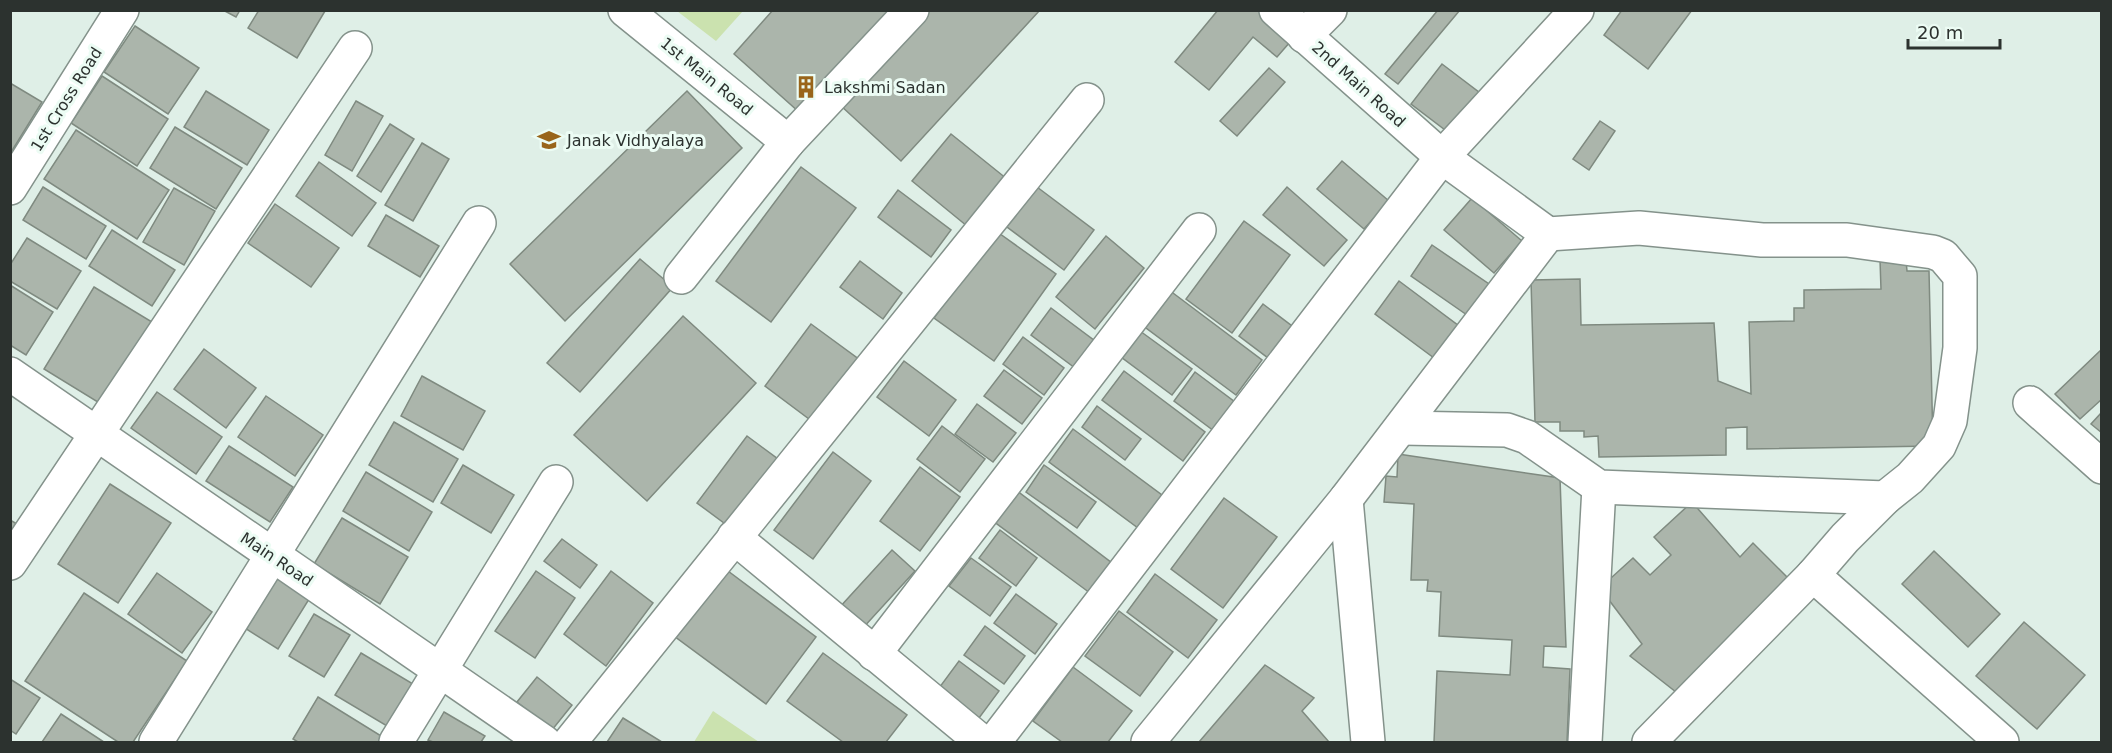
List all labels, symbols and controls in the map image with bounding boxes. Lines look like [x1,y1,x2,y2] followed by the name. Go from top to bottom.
[1908,12,2000,50] scale bar
[1917,22,1963,43] text: 20 m
[657,33,757,119] street label: 1st Main Road
[1308,37,1409,131] street label: 2nd Main Road
[27,44,106,155] street label: 1st Cross Road
[793,74,819,100] building icon: Lakshmi Sadan
[824,78,946,97] place label: Lakshmi Sadan
[536,127,562,153] school or university icon: Janak Vidhyalaya
[566,131,704,150] place label: Janak Vidhyalaya
[237,528,317,591] street label: Main Road

